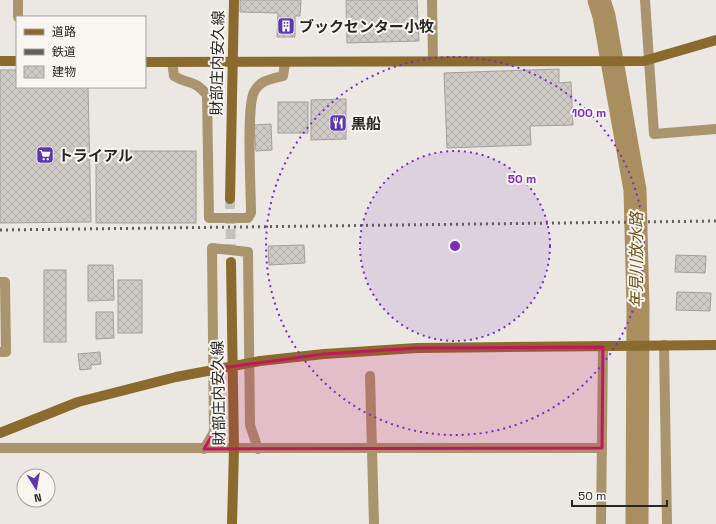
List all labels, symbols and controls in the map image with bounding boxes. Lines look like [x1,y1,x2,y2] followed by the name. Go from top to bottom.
[207,10,227,116] street label: 財部庄内安久線
[16,16,146,88] legend
[276,16,296,36] building icon: ブックセンター小牧
[299,17,434,36] place label: ブックセンター小牧
[52,24,76,40] text: 道路
[52,44,76,60] text: 鉄道
[52,64,76,80] text: 建物
[572,105,606,121] text: 100 m
[328,113,348,133] restaurant icon: 黒船
[351,114,381,133] place label: 黒船
[35,145,55,165] supermarket icon: トライアル
[58,146,133,165] place label: トライアル
[508,171,536,187] text: 50 m
[626,210,647,308] water label: 年見川放水路
[448,239,462,253] centre of rings
[208,340,228,446] street label: 財部庄内安久線
[16,468,56,508] north arrow
[572,482,667,508] scale bar
[578,488,606,504] text: 50 m
[33,490,43,505] text: N

